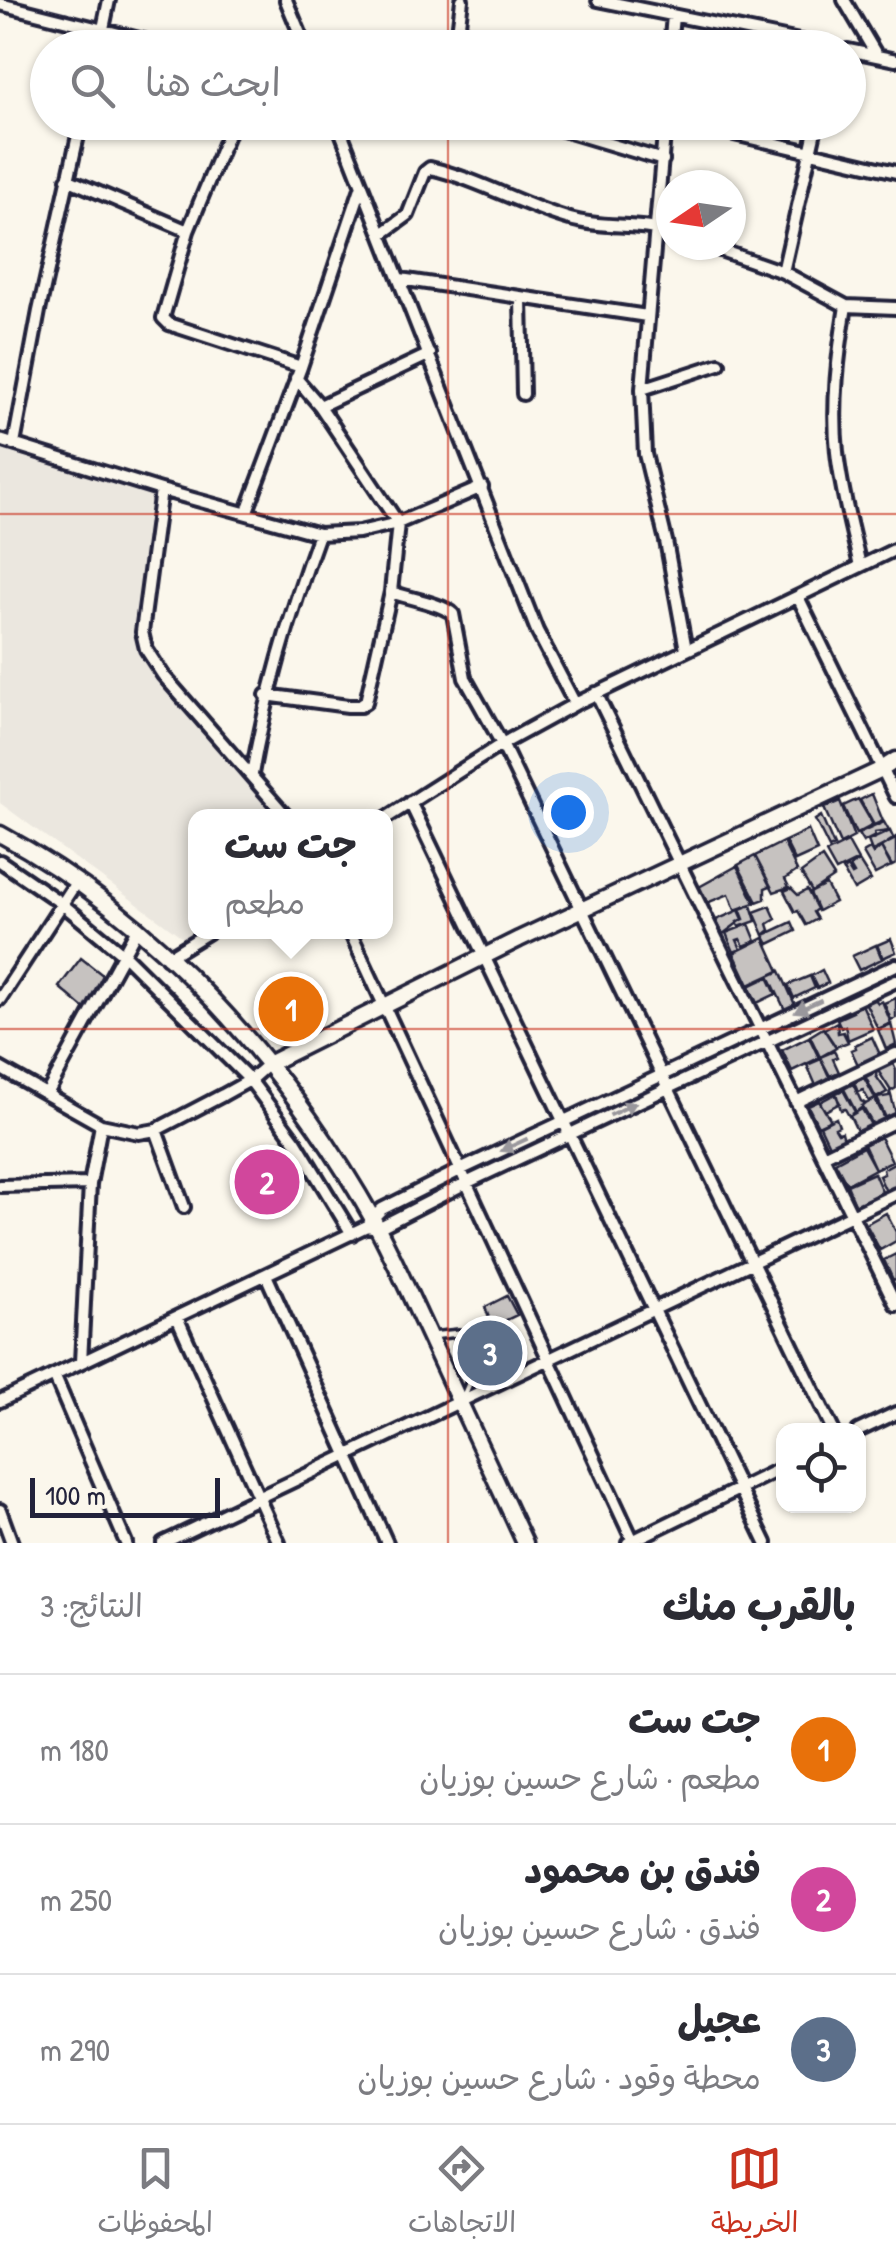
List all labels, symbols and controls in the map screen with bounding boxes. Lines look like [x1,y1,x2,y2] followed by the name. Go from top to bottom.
[30,30,866,140] search box
[145,56,281,108] text: ابحث هنا
[65,58,120,113] icon: search
[656,170,746,260] north arrow
[543,787,594,838] your location
[188,809,393,939] popup
[224,818,357,870] text: جت ست
[224,881,305,924] text: مطعم
[258,972,324,1046] pin: 1
[793,998,822,1015] one-way arrow
[609,1101,638,1118] one-way arrow
[499,1137,528,1154] one-way arrow
[234,1144,300,1220] pin: 2
[458,1316,522,1390] pin: 3
[776,1423,866,1513] map controls
[776,1423,866,1513] button: locate
[30,1473,220,1518] scale bar
[45,1476,106,1514] text: 100 m
[662,1576,856,1633] text: بالقرب منك
[40,1584,143,1627] text: النتائج: 3
[628,1693,761,1745] text: جت ست
[40,1728,109,1771] text: 180 m
[818,1728,829,1771] text: 1
[419,1756,761,1799] text: مطعم · شارع حسين بوزيان
[524,1843,761,1895] text: فندق بن محمود
[40,1878,112,1921] text: 250 m
[816,1878,831,1921] text: 2
[438,1906,761,1949] text: فندق · شارع حسين بوزيان
[677,1993,761,2045] text: عجيل
[40,2028,110,2071] text: 290 m
[816,2028,831,2071] text: 3
[357,2056,761,2099] text: محطة وقود · شارع حسين بوزيان
[98,2141,213,2247] tab: المحفوظات
[408,2141,516,2247] tab: الاتجاهات
[711,2141,798,2247] tab: الخريطة

